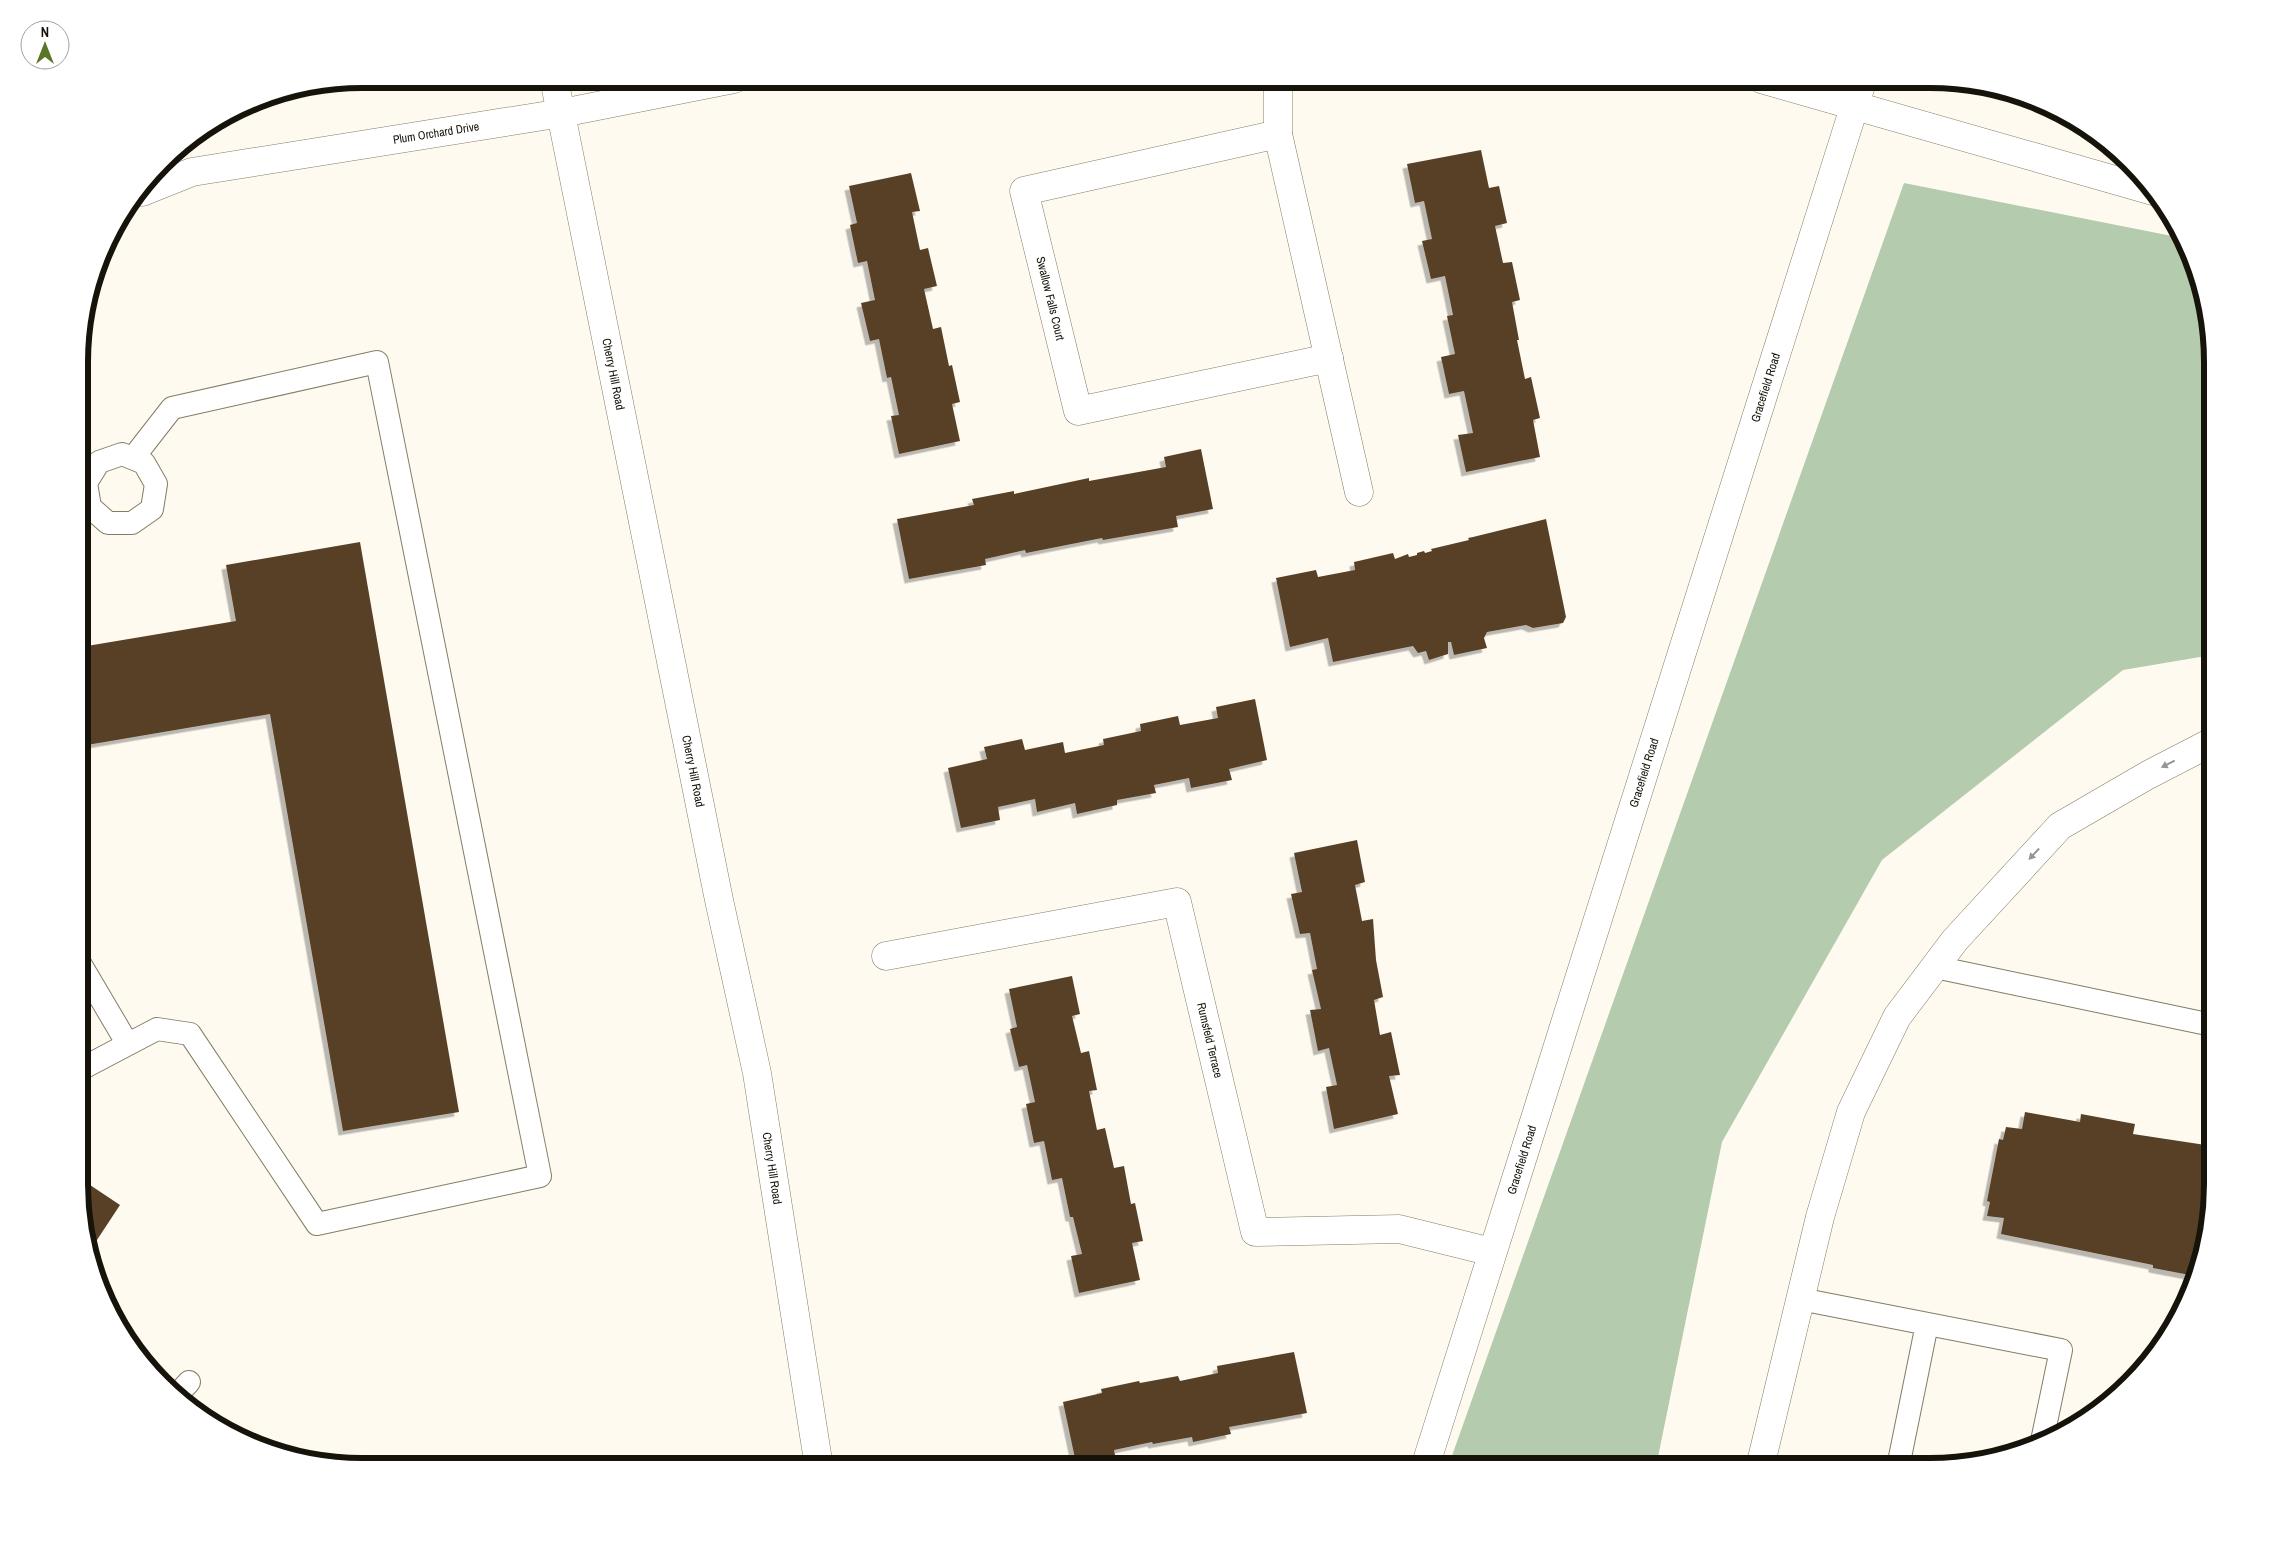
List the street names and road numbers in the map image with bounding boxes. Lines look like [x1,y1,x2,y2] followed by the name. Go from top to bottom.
[392,118,480,148] street label: Plum Orchard Drive
[1032,255,1068,342] street label: Swallow Falls Court
[598,337,628,411] street label: Cherry Hill Road
[1747,351,1784,424] street label: Gracefield Road
[678,734,708,808] street label: Cherry Hill Road
[1626,736,1663,809] street label: Gracefield Road
[1193,1001,1226,1080] street label: Rumsfeld Terrace
[1503,1123,1540,1197] street label: Gracefield Road
[758,1131,786,1206] street label: Cherry Hill Road

